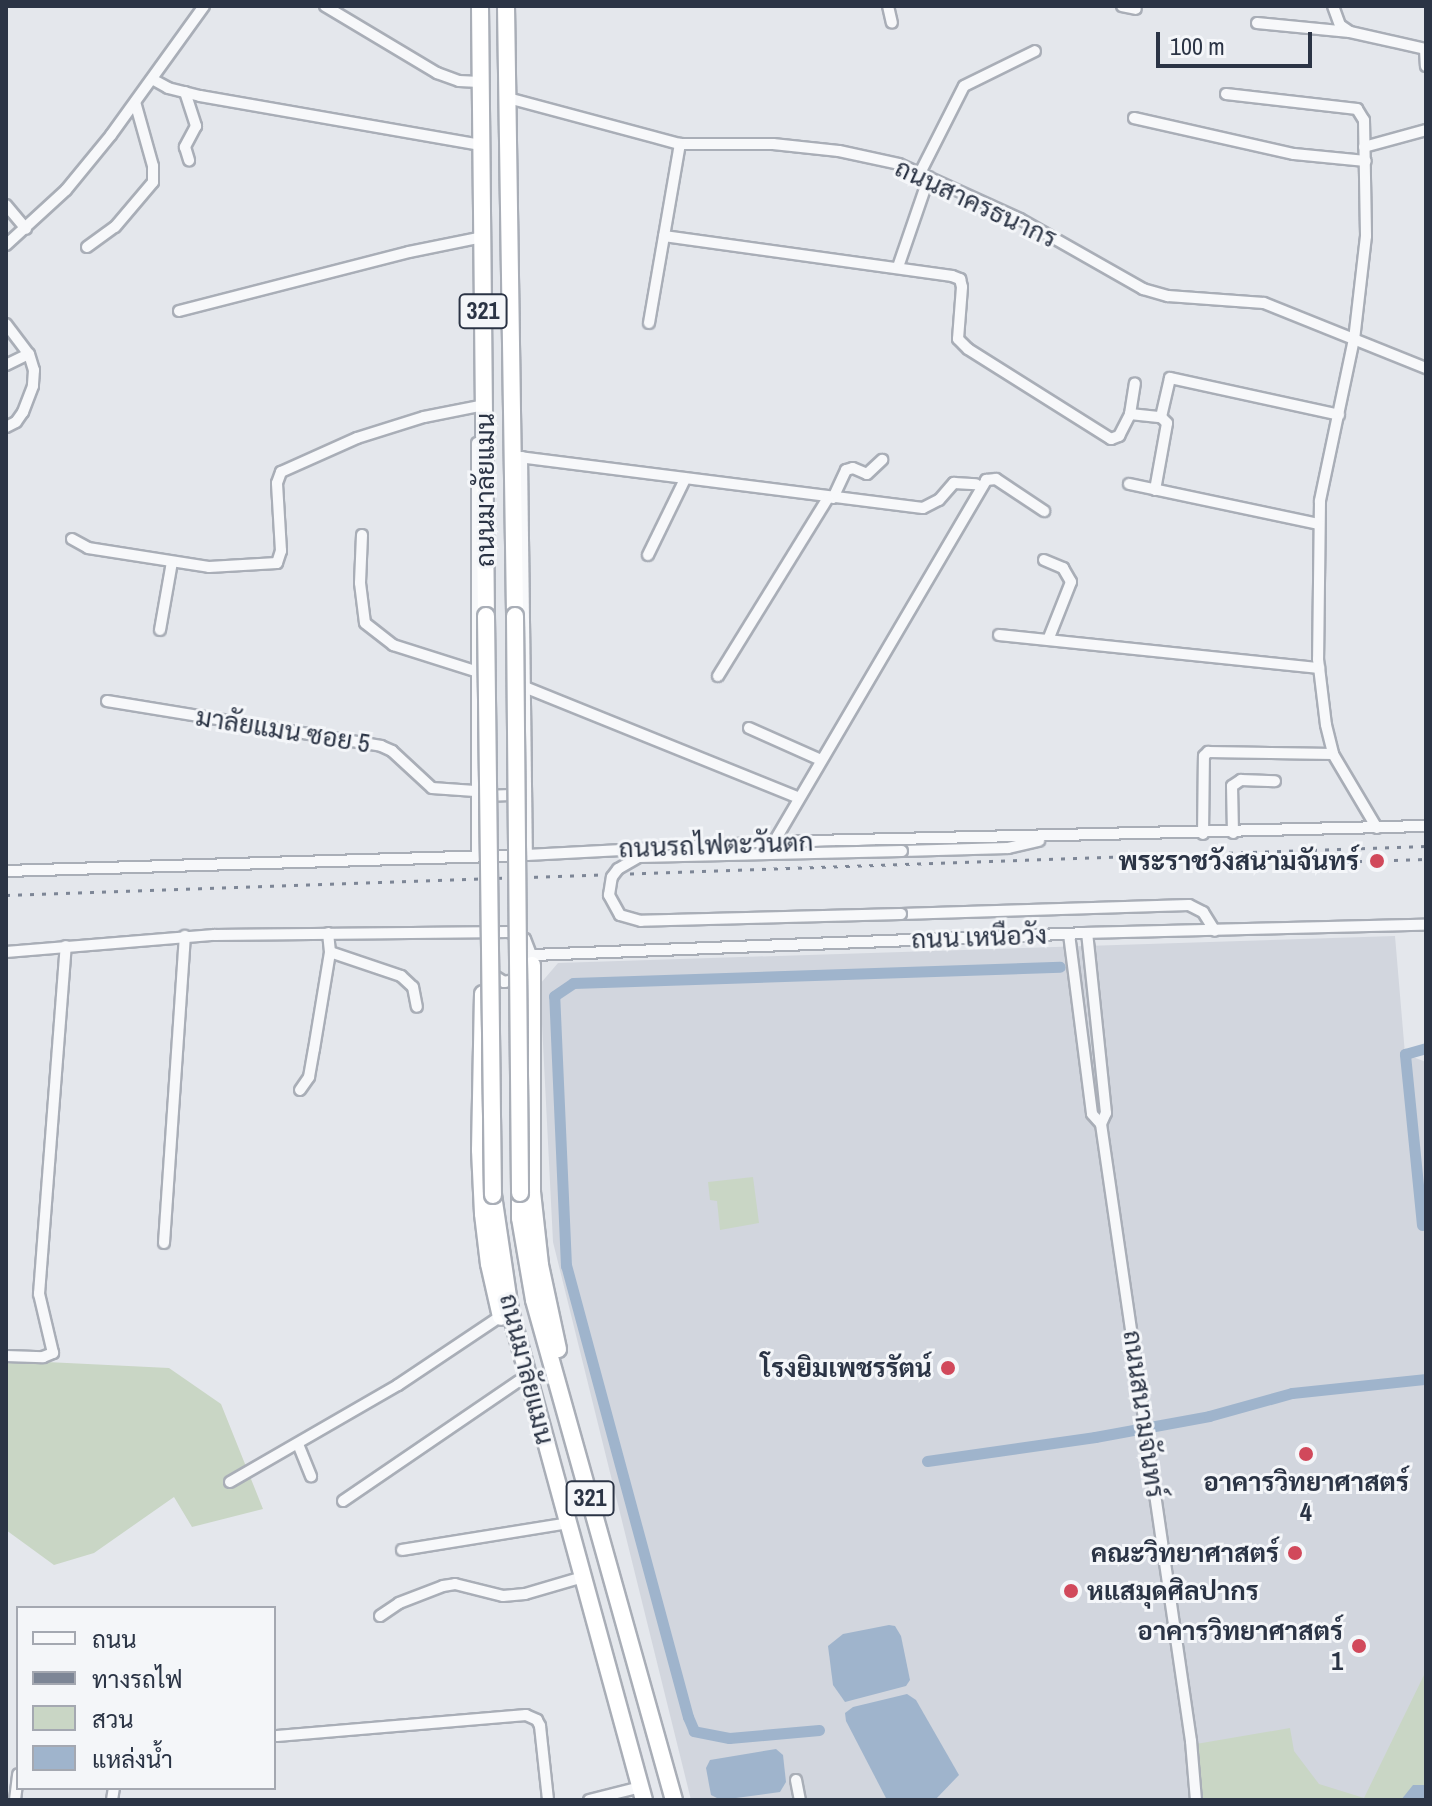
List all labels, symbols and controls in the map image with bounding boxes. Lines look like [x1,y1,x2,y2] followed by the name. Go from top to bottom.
[1160,16,1316,66] scale bar
[1170,30,1225,62] text: 100 m
[890,152,1062,254] street label: ถนนสาครธนากร
[457,291,509,331] road number: 321
[469,413,501,567] street label: ถนนมาลัยแมน
[194,701,372,759] street label: มาลัยแมน ซอย 5
[618,826,814,864] street label: ถนนรถไฟตะวันตก
[1119,845,1359,877] place label: พระราชวังสนามจันทร์
[1366,850,1388,872] marker: พระราชวังสนามจันทร์
[911,919,1047,955] street label: ถนน เหนือวัง
[493,1290,561,1448] street label: ถนนมาลัยแมน
[1117,1328,1171,1500] street label: ถนนสนามจันทร์
[761,1352,932,1384] place label: โรงยิมเพชรรัตน์
[939,1359,957,1377] marker: โรงยิมเพชรรัตน์
[1297,1445,1315,1463] marker: อาคารวิทยาศาสตร์ 4
[1203,1466,1409,1528] place label: อาคารวิทยาศาสตร์ 4
[564,1478,616,1518] road number: 321
[1091,1537,1279,1569] place label: คณะวิทยาศาสตร์
[1286,1544,1304,1562] marker: คณะวิทยาศาสตร์
[1087,1575,1259,1607] place label: หแสมุดศิลปากร
[1062,1582,1080,1600] marker: หแสมุดศิลปากร
[16,1606,276,1790] legend
[1137,1615,1343,1676] place label: อาคารวิทยาศาสตร์ 1
[92,1623,137,1655] text: ถนน
[1350,1637,1368,1655] marker: อาคารวิทยาศาสตร์ 1
[92,1663,183,1695] text: ทางรถไฟ
[92,1703,134,1735] text: สวน
[92,1743,173,1775] text: แหล่งน้ำ

